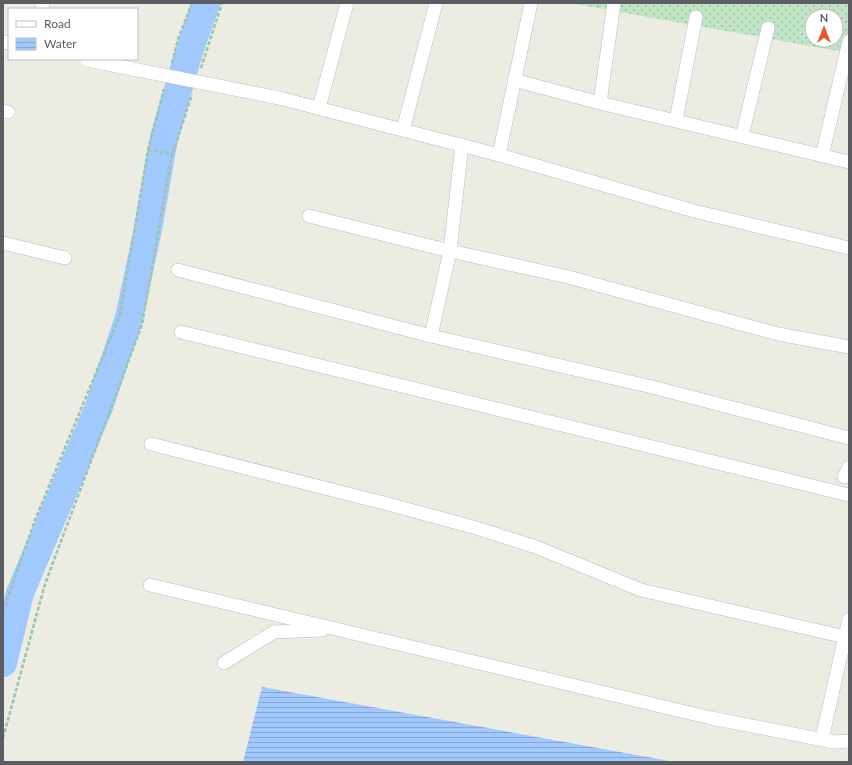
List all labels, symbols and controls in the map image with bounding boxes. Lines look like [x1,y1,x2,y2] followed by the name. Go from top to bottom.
[8,8,138,60] legend
[804,8,844,48] north arrow
[820,11,828,24] text: N
[44,16,71,31] text: Road
[44,36,77,51] text: Water

